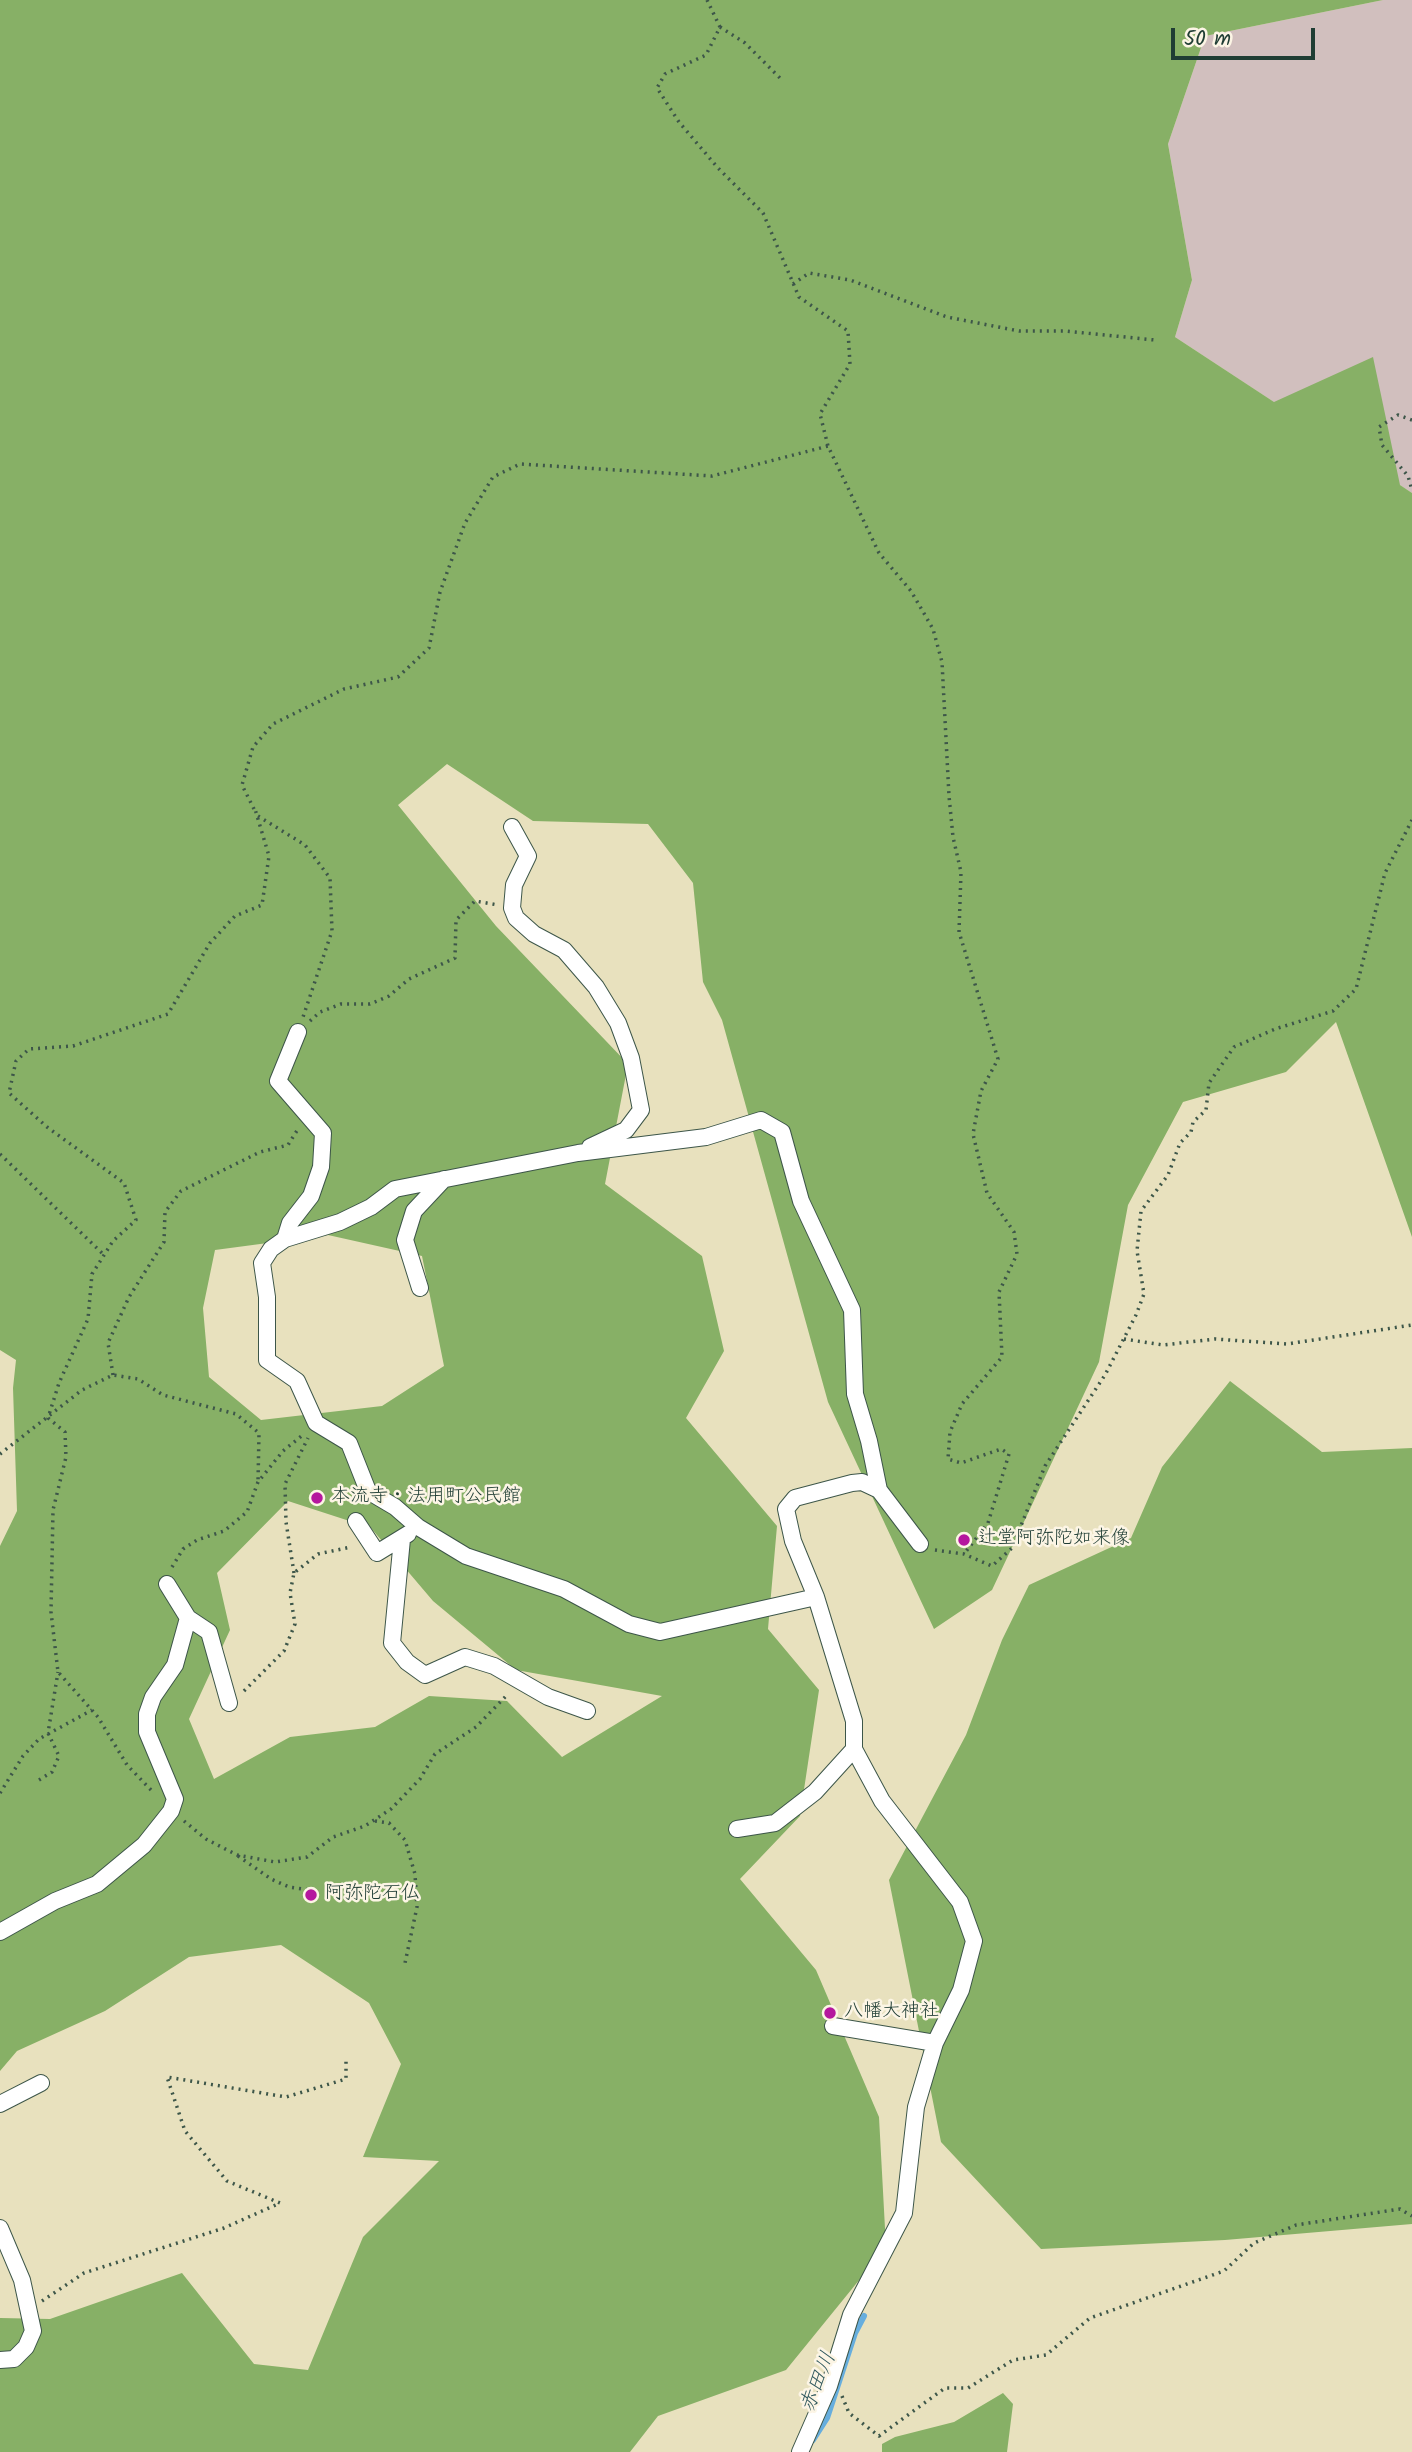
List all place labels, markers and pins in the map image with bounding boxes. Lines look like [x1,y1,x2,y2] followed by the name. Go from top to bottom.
[331,1487,521,1509] place label: 本流寺・法用町公民館
[309,1490,325,1506] marker: 本流寺・法用町公民館
[978,1529,1130,1551] place label: 辻堂阿弥陀如来像
[956,1532,972,1548] marker: 辻堂阿弥陀如来像
[325,1884,420,1906] place label: 阿弥陀石仏
[303,1887,319,1903] marker: 阿弥陀石仏
[844,2002,939,2024] place label: 八幡大神社
[822,2005,838,2021] marker: 八幡大神社

